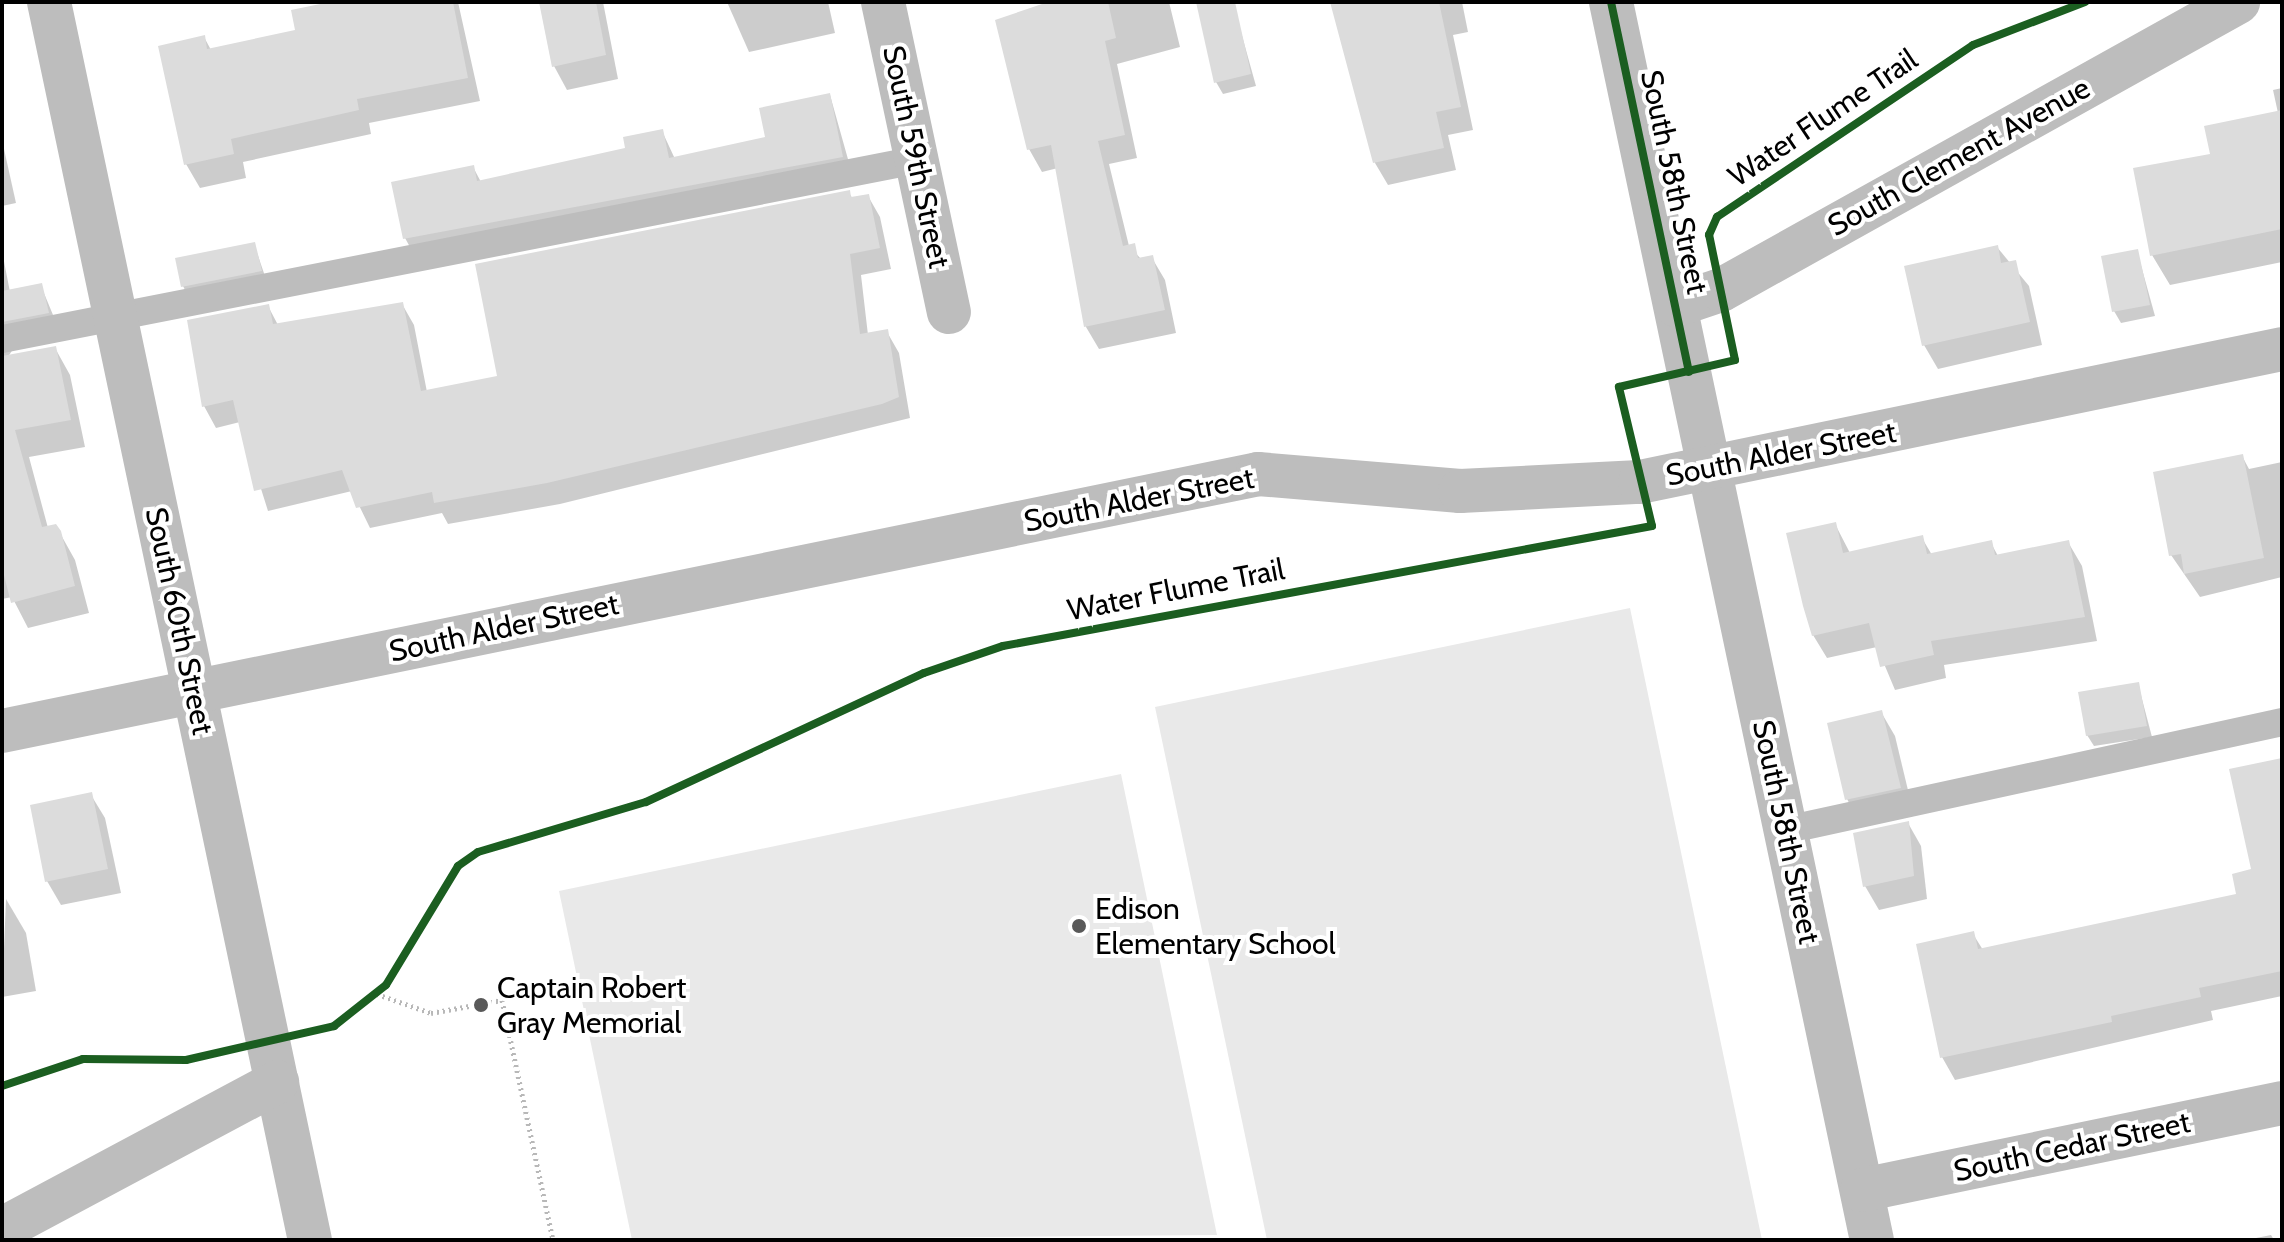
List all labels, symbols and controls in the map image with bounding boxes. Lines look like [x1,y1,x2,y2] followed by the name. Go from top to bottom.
[1722,42,1924,194] street label: Water Flume Trail
[875,43,957,271] street label: South 59th Street
[1633,67,1715,297] street label: South 58th Street
[1822,70,2096,244] street label: South Clement Avenue
[1663,414,1899,494] street label: South Alder Street
[1021,460,1257,540] street label: South Alder Street
[137,504,221,738] street label: South 60th Street
[1064,551,1288,629] street label: Water Flume Trail
[386,586,622,670] street label: South Alder Street
[1745,717,1827,947] street label: South 58th Street
[1095,891,1335,962] place label: Edison Elementary School
[1070,917,1088,935] marker: Edison Elementary School
[497,970,686,1040] place label: Captain Robert Gray Memorial
[472,996,490,1014] marker: Captain Robert Gray Memorial
[1951,1104,2193,1190] street label: South Cedar Street

